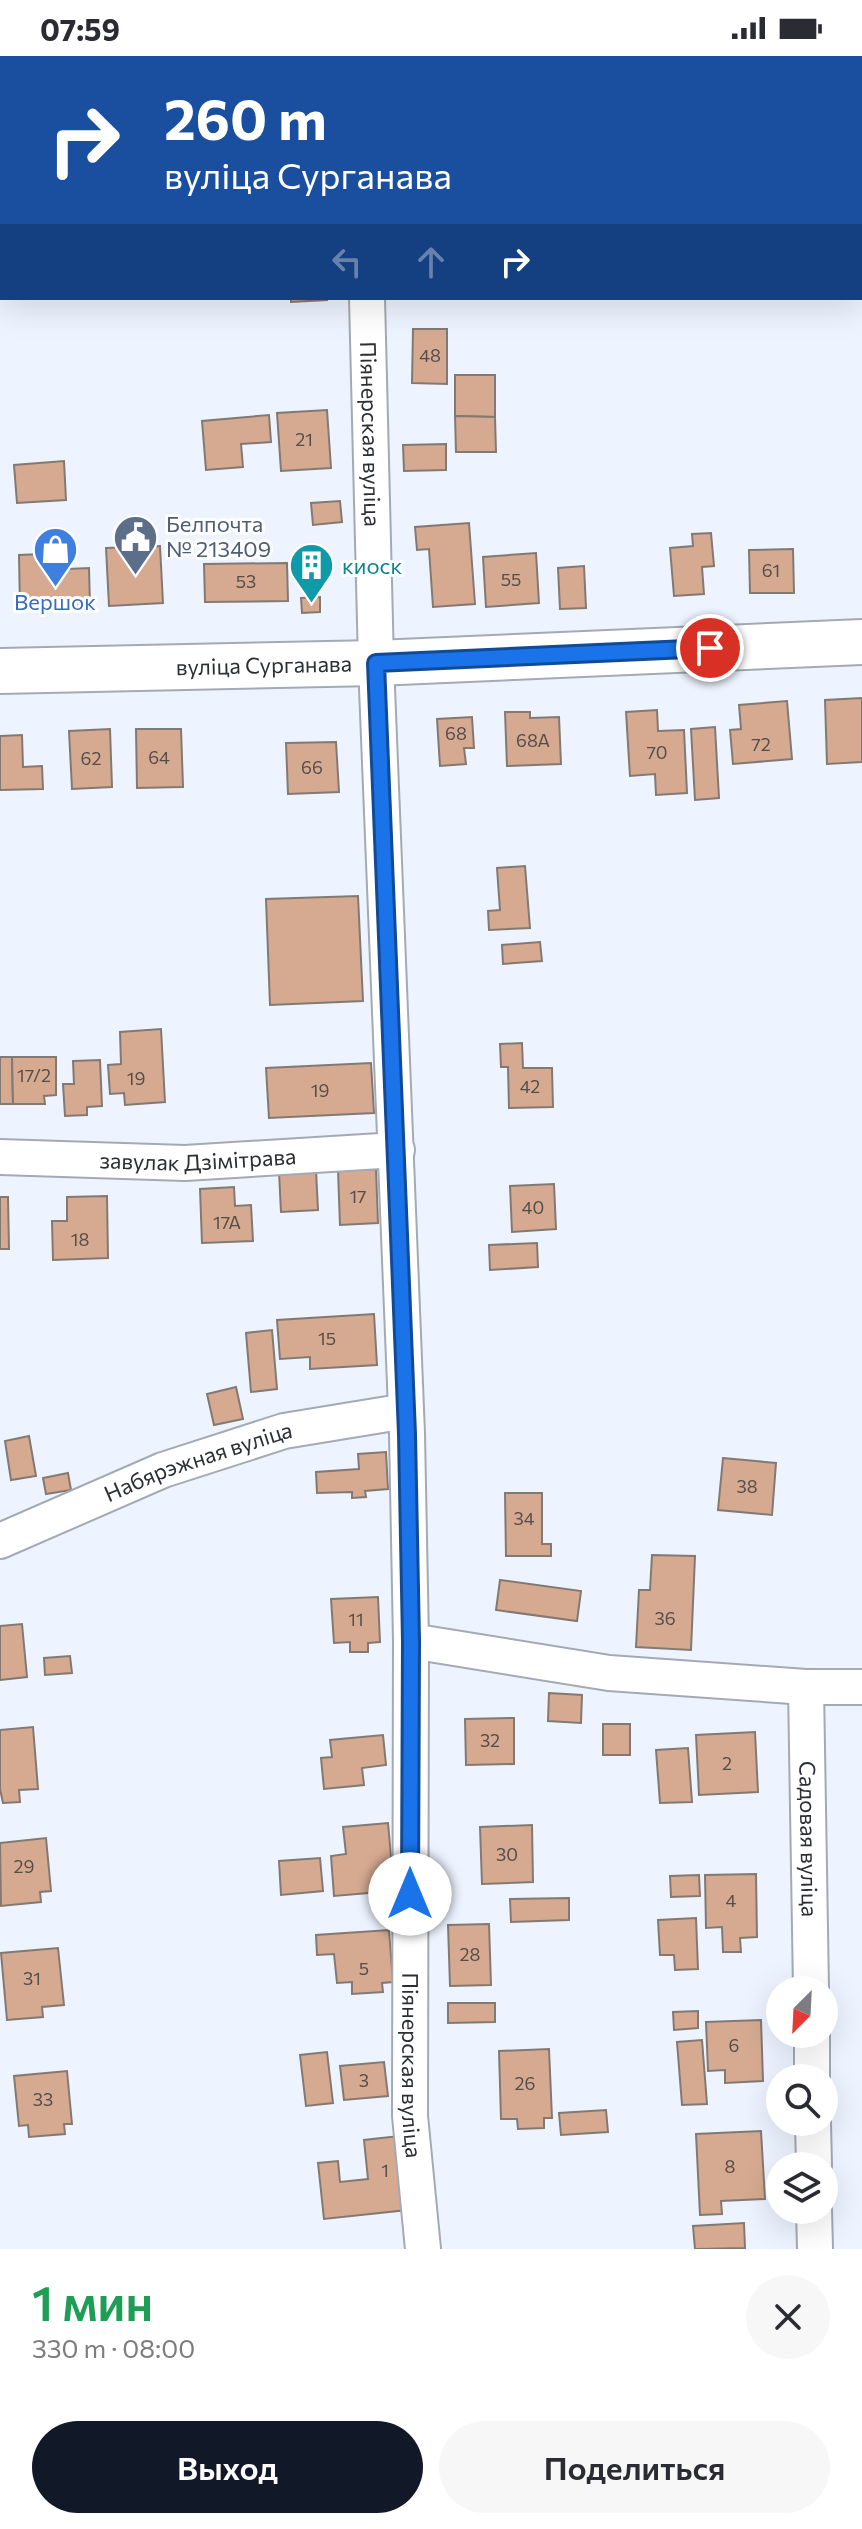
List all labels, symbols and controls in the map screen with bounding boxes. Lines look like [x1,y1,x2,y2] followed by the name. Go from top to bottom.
[40,10,120,47] text: 07:59
[164,83,327,152] text: 260 m
[32,88,136,192] icon: right
[164,152,452,196] text: вуліца Сурганава
[325,240,369,284] icon: left
[409,240,453,284] icon: ahead
[493,240,537,284] icon: right
[355,341,387,527] street label: Піянерская вуліца
[419,344,441,366] house number: 48
[295,428,313,450] house number: 21
[166,510,271,562] place label: Белпочта № 213409
[111,513,159,576] public building icon: Белпочта № 213409
[31,525,79,588] shop icon: Вершок
[287,542,335,605] building icon: киоск
[342,552,402,579] place label: киоск
[762,559,780,581] house number: 61
[501,568,521,590] house number: 55
[236,570,256,592] house number: 53
[14,588,96,615] place label: Вершок
[676,614,744,682] pin
[688,626,732,670] icon: arrive
[176,650,352,680] street label: вуліца Сурганава
[445,722,467,744] house number: 68
[516,729,550,751] house number: 68А
[751,733,771,755] house number: 72
[646,741,668,763] house number: 70
[148,746,170,768] house number: 64
[81,747,101,769] house number: 62
[301,756,323,778] house number: 66
[17,1064,51,1086] house number: 17/2
[127,1067,145,1089] house number: 19
[520,1075,540,1097] house number: 42
[311,1079,329,1101] house number: 19
[99,1142,297,1176] street label: завулак Дзімітрава
[349,1185,367,1207] house number: 17
[522,1196,544,1218] house number: 40
[213,1211,241,1233] house number: 17А
[71,1228,89,1250] house number: 18
[318,1327,336,1349] house number: 15
[100,1416,294,1507] street label: Набярэжная вуліца
[736,1475,758,1497] house number: 38
[513,1507,535,1529] house number: 34
[654,1607,676,1629] house number: 36
[348,1608,364,1630] house number: 11
[480,1729,500,1751] house number: 32
[722,1752,732,1774] house number: 2
[794,1761,824,1917] street label: Садовая вуліца
[496,1843,518,1865] house number: 30
[368,1852,452,1936] position arrow
[14,1855,34,1877] house number: 29
[726,1889,737,1911] house number: 4
[460,1943,481,1965] house number: 28
[359,1957,369,1979] house number: 5
[23,1967,41,1989] house number: 31
[397,1972,428,2159] street label: Піянерская вуліца
[766,1976,838,2048] north arrow
[766,1976,838,2224] map controls
[729,2034,739,2056] house number: 6
[766,2064,838,2136] button: search
[359,2069,369,2091] house number: 3
[515,2072,535,2094] house number: 26
[33,2088,53,2110] house number: 33
[766,2152,838,2224] button: layers
[725,2155,736,2177] house number: 8
[381,2159,389,2181] house number: 1
[32,2272,153,2331] text: 1 мин
[746,2275,830,2359] button: close
[32,2332,195,2363] text: 330 m · 08:00
[32,2421,423,2513] button: Выход
[439,2421,830,2513] button: Поделиться

